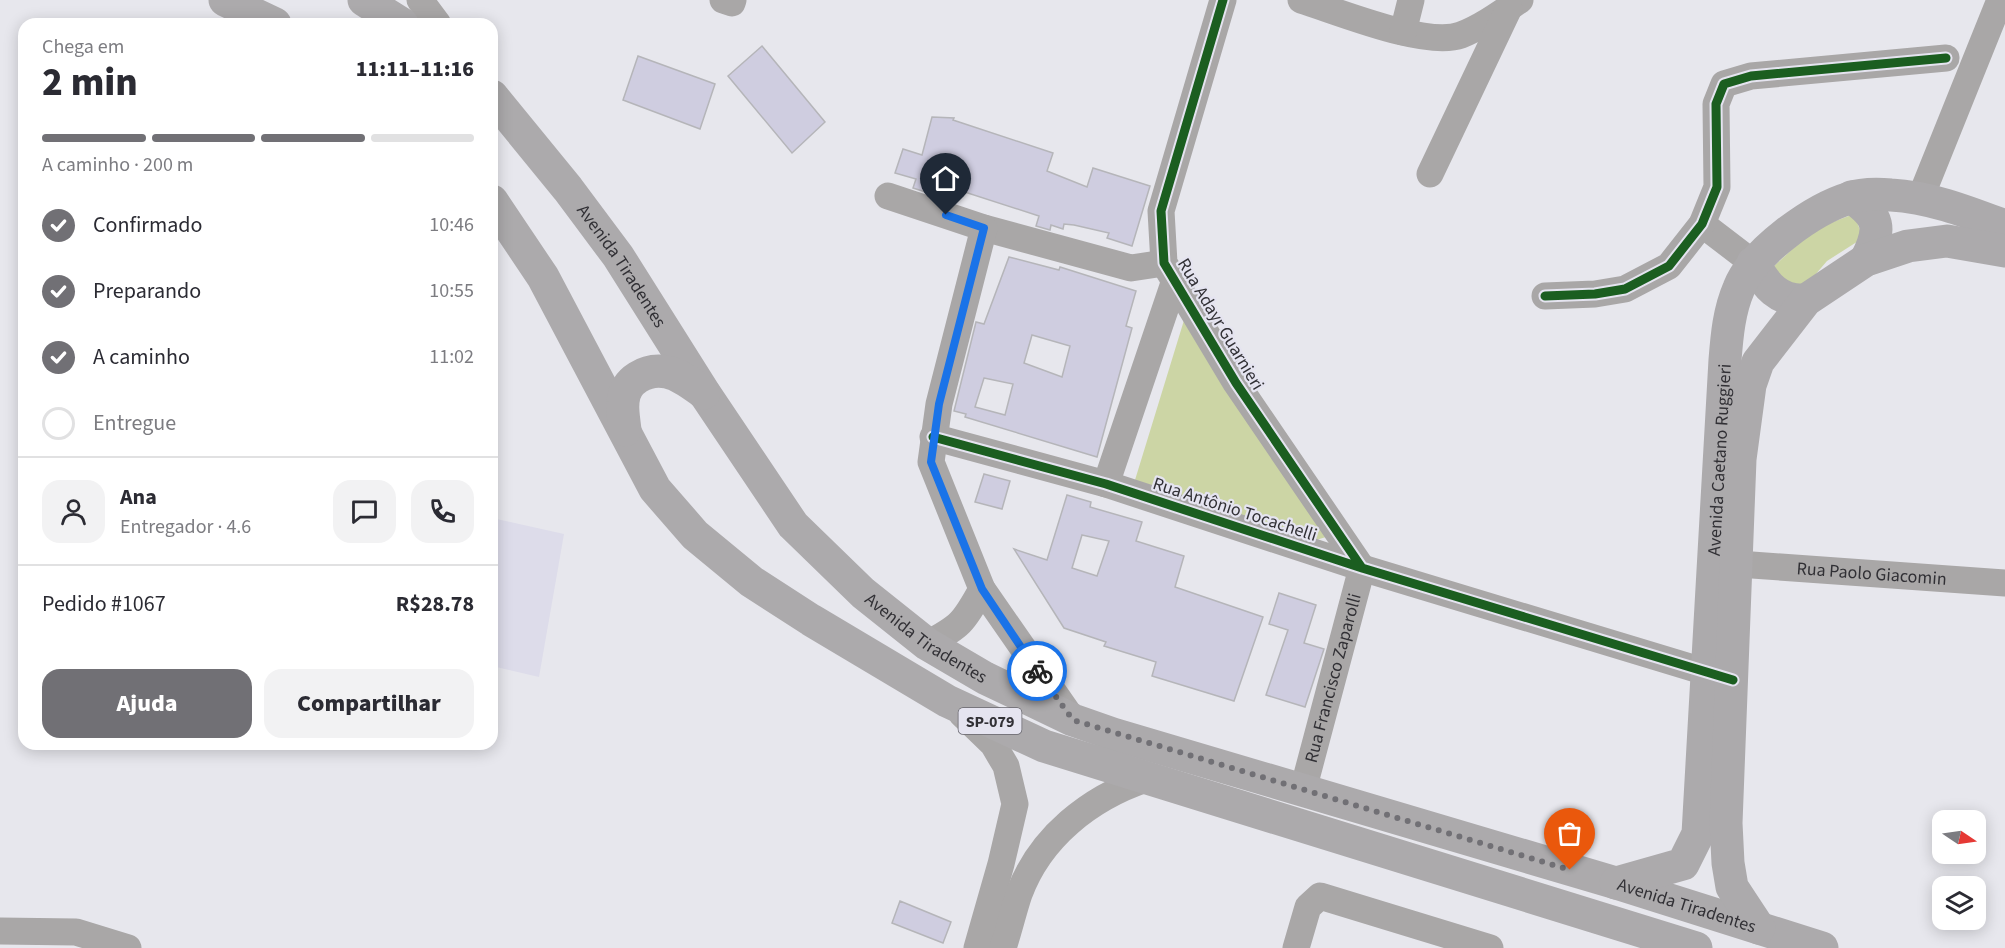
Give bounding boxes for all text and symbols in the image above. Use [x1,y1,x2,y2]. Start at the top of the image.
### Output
text: Chega em [42,33,124,61]
text: 11:11–11:16 [356,53,474,85]
text: 2 min [42,55,138,111]
text: A caminho · 200 m [42,151,193,179]
pin [920,153,971,215]
icon: home [929,162,962,195]
street label: Avenida Tiradentes [571,199,672,333]
icon: check [42,209,75,242]
text: Confirmado [93,209,202,241]
text: 10:46 [429,211,474,239]
street label: Rua Adayr Guarnieri [1171,254,1270,395]
icon: check [42,275,75,308]
text: Preparando [93,275,201,307]
text: 10:55 [429,277,474,305]
icon: check [42,341,75,374]
text: A caminho [93,341,190,373]
text: 11:02 [429,343,474,371]
street label: Avenida Caetano Ruggieri [1702,363,1738,557]
text: Entregue [93,407,176,439]
street label: Rua Antônio Tocachelli [1149,471,1320,548]
button: person [42,480,105,543]
button: chat [333,480,396,543]
button: phone [411,480,474,543]
text: Ana [120,481,157,513]
text: Entregador · 4.6 [120,513,251,541]
street label: Rua Paolo Giacomin [1796,556,1948,592]
street label: Avenida Tiradentes [859,587,992,690]
text: Pedido #1067 [42,588,166,620]
text: R$28.78 [396,588,474,620]
street label: Rua Francisco Zaparolli [1299,591,1368,765]
courier [1007,641,1067,701]
icon: bike [1021,655,1054,688]
button: Ajuda [42,669,252,738]
button: Compartilhar [264,669,474,738]
road number: SP-079 [958,708,1022,734]
pin [1544,808,1595,870]
north arrow [1932,810,1986,864]
map controls [1932,810,1986,930]
icon: bag [1553,817,1586,850]
street label: Avenida Tiradentes [1614,872,1759,939]
button: layers [1932,876,1986,930]

